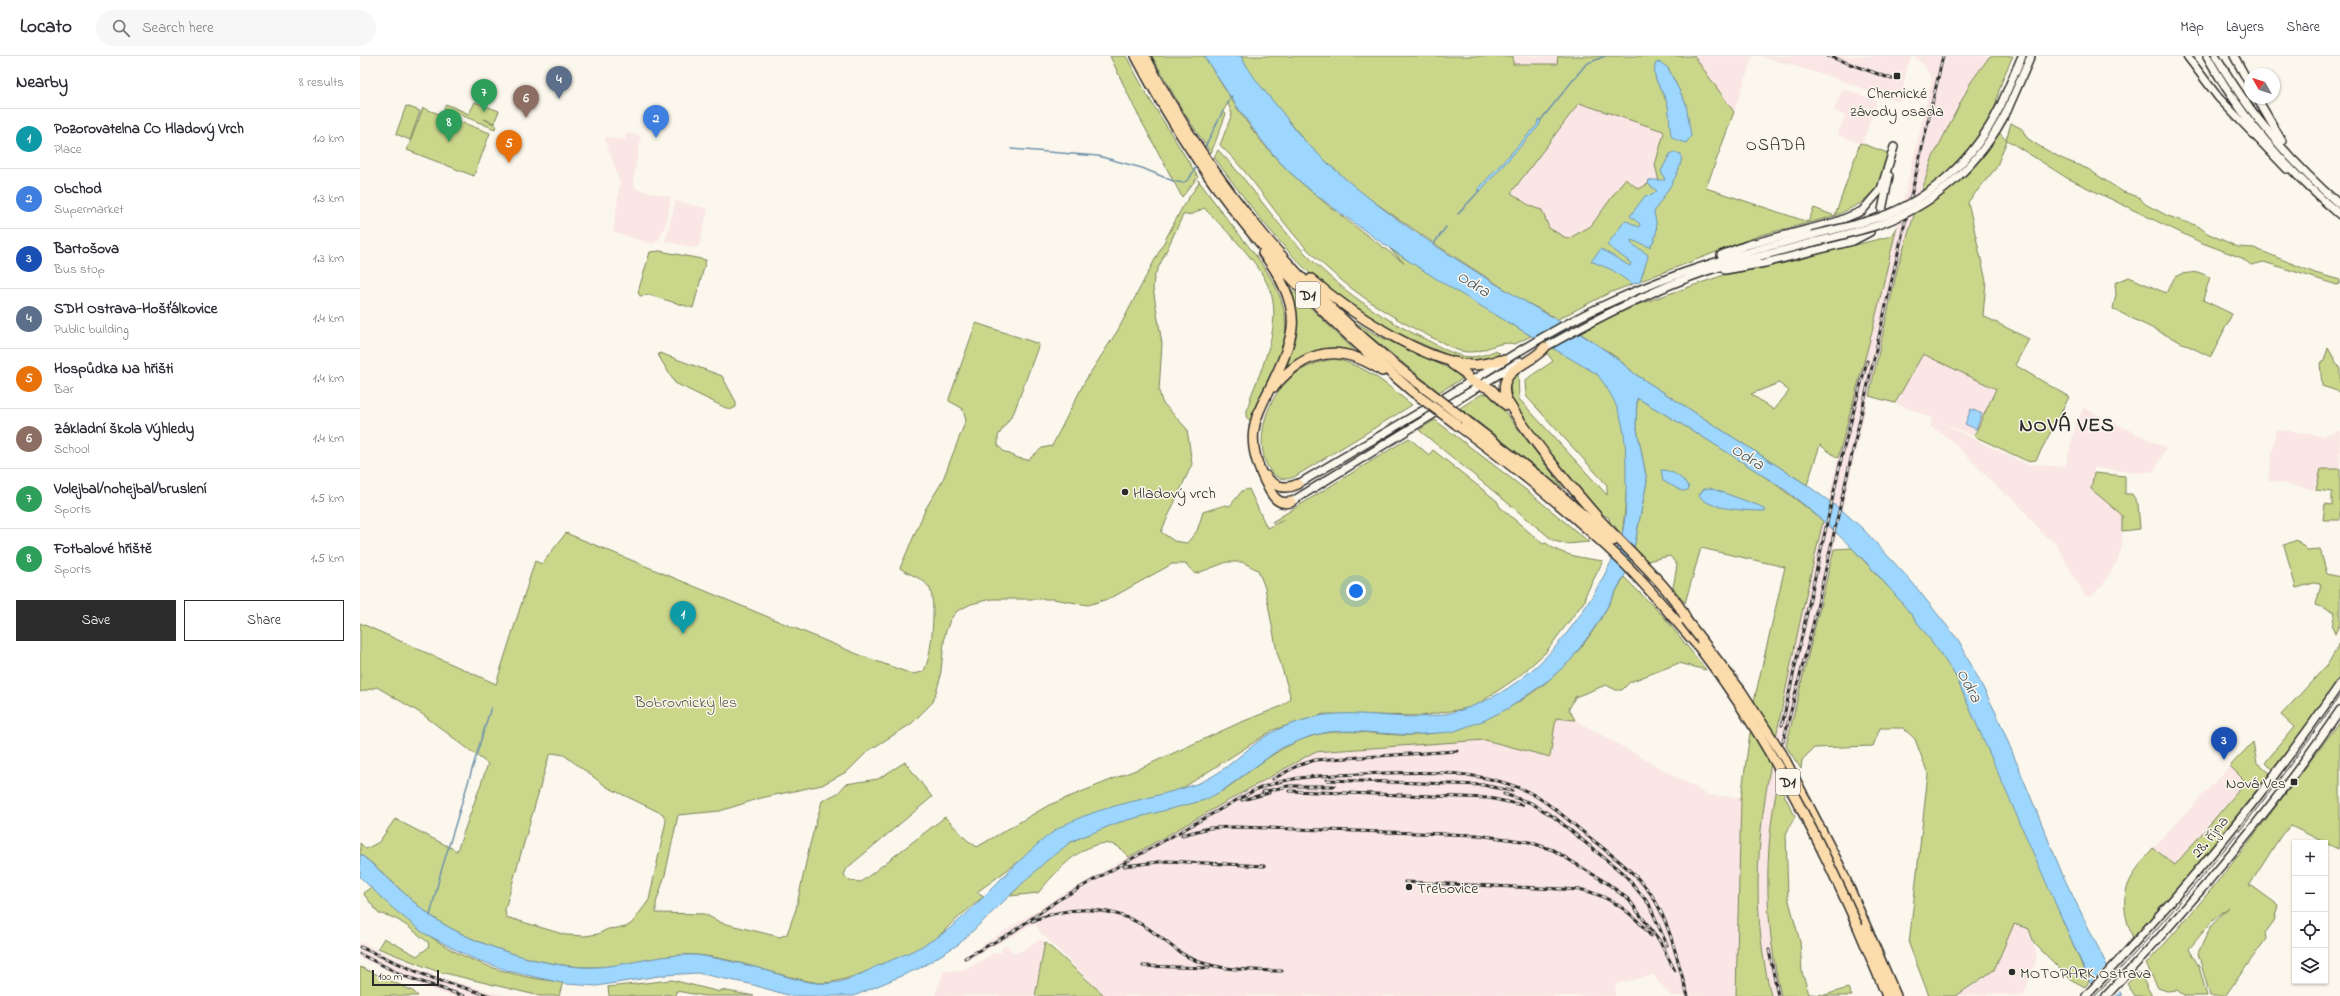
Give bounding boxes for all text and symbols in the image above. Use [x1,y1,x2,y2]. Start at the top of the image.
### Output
search box [96,10,376,46]
text: Locato [20,14,72,41]
icon: search [110,17,132,39]
text: Search here [142,17,214,39]
text: Map [2180,17,2204,38]
text: Layers [2226,17,2264,38]
text: Share [2286,17,2320,38]
pin: 4 [546,66,572,99]
north arrow [2244,68,2280,104]
text: Nearby [16,70,68,95]
marker: Chemické závody osada [1892,71,1902,81]
text: 8 results [299,73,344,92]
pin: 7 [471,79,497,112]
place label: Chemické závody osada [1850,82,1944,124]
pin: 6 [513,85,539,118]
pin: 2 [643,105,669,138]
pin: 8 [436,109,462,142]
text: Pozorovatelna CO Hladový Vrch [54,118,244,140]
text: 1 [27,129,31,148]
text: 1.0 km [313,129,344,148]
pin: 5 [496,130,522,163]
district label: OSADA [1746,133,1806,158]
text: Place [54,140,82,159]
text: Obchod [54,178,102,200]
text: 2 [26,189,32,208]
text: 1.3 km [313,189,344,208]
text: Supermarket [54,200,124,219]
text: Bartošova [54,238,119,260]
text: 3 [26,249,32,268]
text: 1.3 km [313,249,344,268]
text: Bus stop [54,260,105,279]
water label: Odra [1452,264,1495,305]
road number: D1 [1296,282,1320,308]
text: SDH Ostrava-Hošťálkovice [54,298,217,320]
text: 4 [26,309,32,328]
text: 1.4 km [313,309,344,328]
text: Public building [54,320,129,339]
text: Hospůdka Na hřišti [54,358,174,380]
text: 5 [25,369,33,388]
text: 1.4 km [313,369,344,388]
text: Bar [54,380,74,399]
district label: NOVÁ VES [2019,411,2115,441]
text: Základní škola Výhledy [54,418,194,440]
text: 6 [26,429,32,448]
text: 1.4 km [313,429,344,448]
water label: Odra [1726,437,1769,478]
text: School [54,440,90,459]
text: Volejbal/nohejbal/bruslení [54,478,207,500]
place label: Hladový vrch [1133,482,1216,506]
marker: Hladový vrch [1120,487,1130,497]
text: 7 [26,489,32,508]
text: 1.5 km [311,489,344,508]
text: Sports [54,500,91,519]
text: Fotbalové hřiště [54,538,152,560]
text: 8 [27,549,31,568]
text: 1.5 km [311,549,344,568]
text: Sports [54,560,91,579]
your location [1346,581,1366,601]
button: Save [16,600,176,641]
button: Share [184,600,344,641]
pin: 1 [670,601,696,634]
water label: Odra [1949,664,1988,708]
park label: Bobrovnický les [634,691,737,715]
pin: 3 [2211,727,2237,760]
road number: D1 [1776,769,1800,795]
place label: Nová Ves [2226,772,2286,796]
marker: Nová Ves [2289,777,2299,787]
street label: 28. října [2186,811,2235,864]
map controls [2292,840,2328,984]
button: + [2292,840,2328,876]
button: − [2292,876,2328,912]
place label: Třebovice [1417,877,1479,901]
marker: Třebovice [1404,882,1414,892]
button: locate [2292,912,2328,948]
button: layers [2292,948,2328,984]
place label: MOTOPARK Ostrava [2020,962,2151,986]
marker: MOTOPARK Ostrava [2007,967,2017,977]
scale bar [372,968,439,987]
text: 100 m [378,969,402,985]

